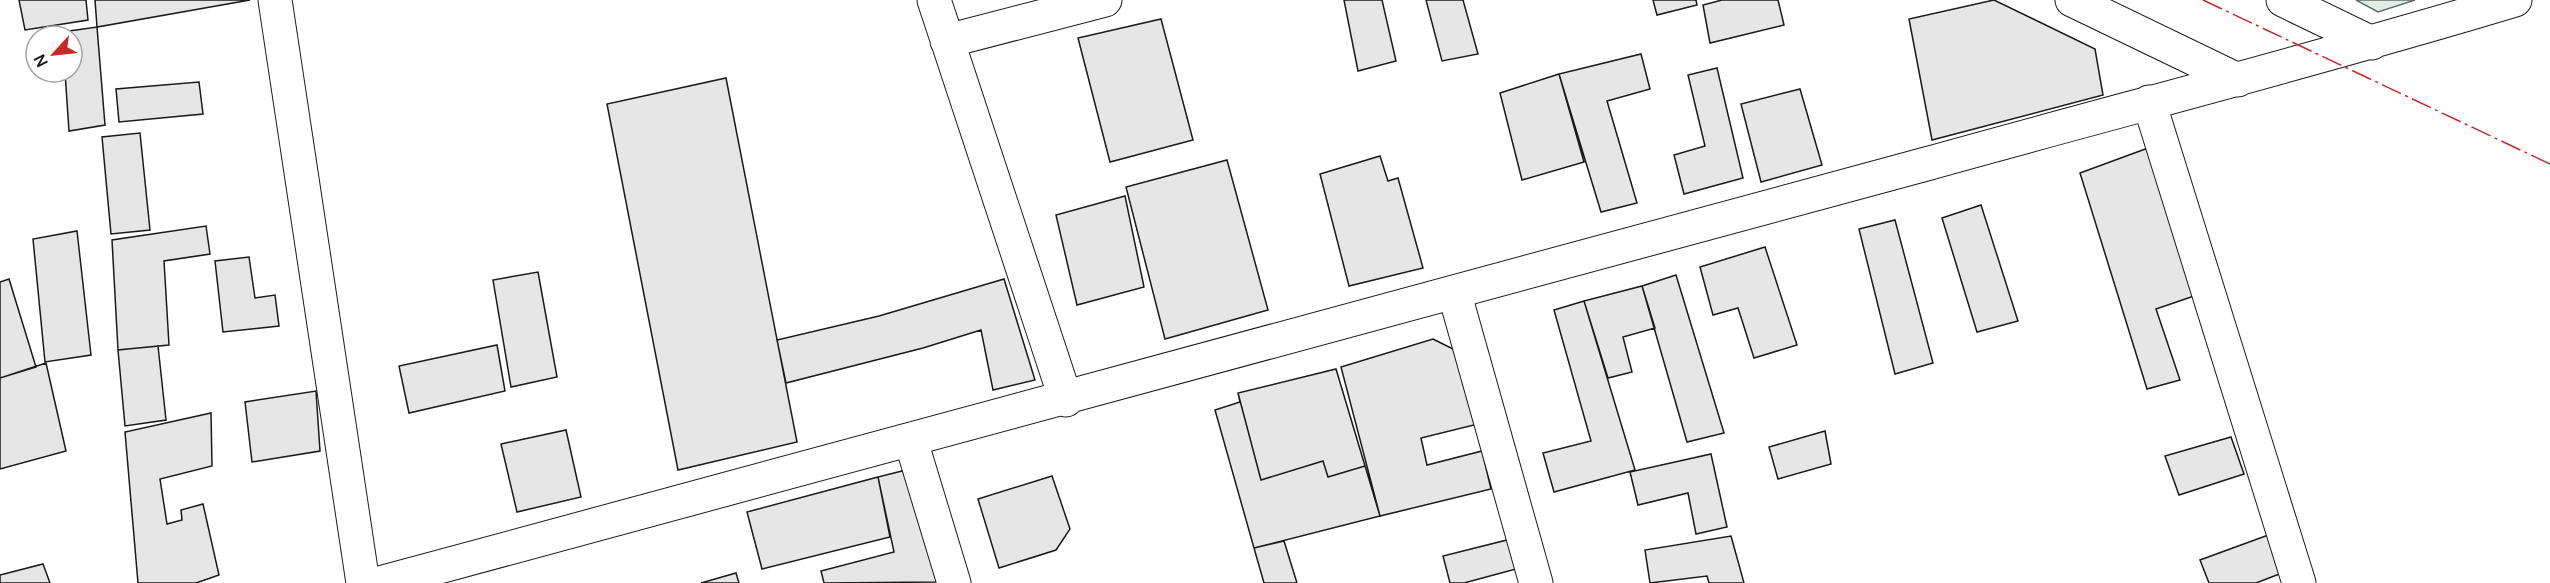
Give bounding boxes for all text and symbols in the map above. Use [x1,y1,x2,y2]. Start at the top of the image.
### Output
north arrow [24,24,84,84]
text: N [28,51,53,71]

